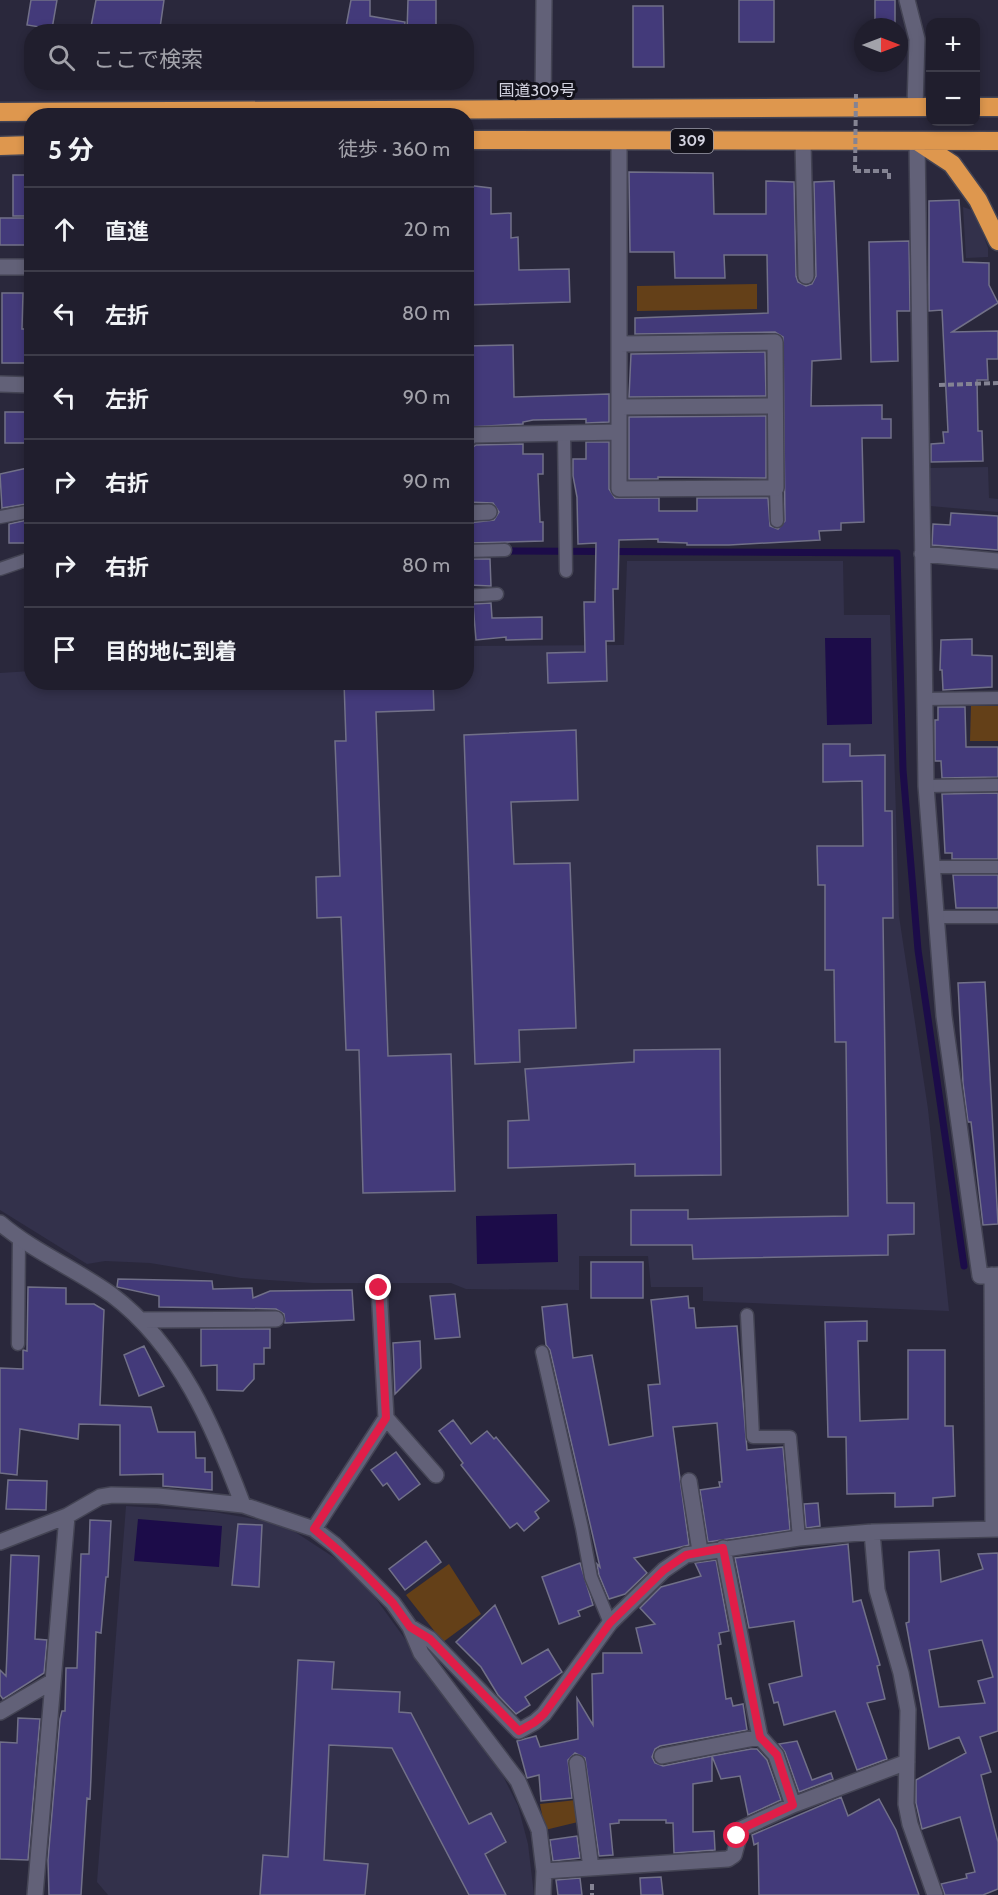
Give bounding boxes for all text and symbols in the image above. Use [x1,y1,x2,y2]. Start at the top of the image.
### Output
north arrow [854,18,908,72]
map controls [926,18,980,126]
button: + [926,18,980,72]
search box [24,24,474,90]
icon: search [45,41,78,74]
text: ここで検索 [93,46,203,73]
button: − [926,72,980,126]
street label: 国道309号 [499,81,575,100]
road number: 309 [671,129,713,153]
text: 5 分 [48,134,94,166]
text: 徒歩 · 360 m [338,137,450,161]
icon: ahead [48,213,81,246]
text: 20 m [404,217,450,241]
text: 直進 [105,218,149,245]
icon: left [48,297,81,330]
text: 80 m [402,301,450,325]
text: 左折 [105,302,149,329]
icon: left [48,381,81,414]
text: 90 m [403,385,450,409]
text: 左折 [105,386,149,413]
icon: right [48,465,81,498]
text: 90 m [403,469,450,493]
text: 右折 [105,470,149,497]
icon: right [48,549,81,582]
text: 80 m [402,553,450,577]
text: 右折 [105,554,149,581]
icon: arrive [48,633,81,666]
text: 目的地に到着 [105,638,237,665]
route end [365,1274,391,1300]
route start [723,1822,749,1848]

